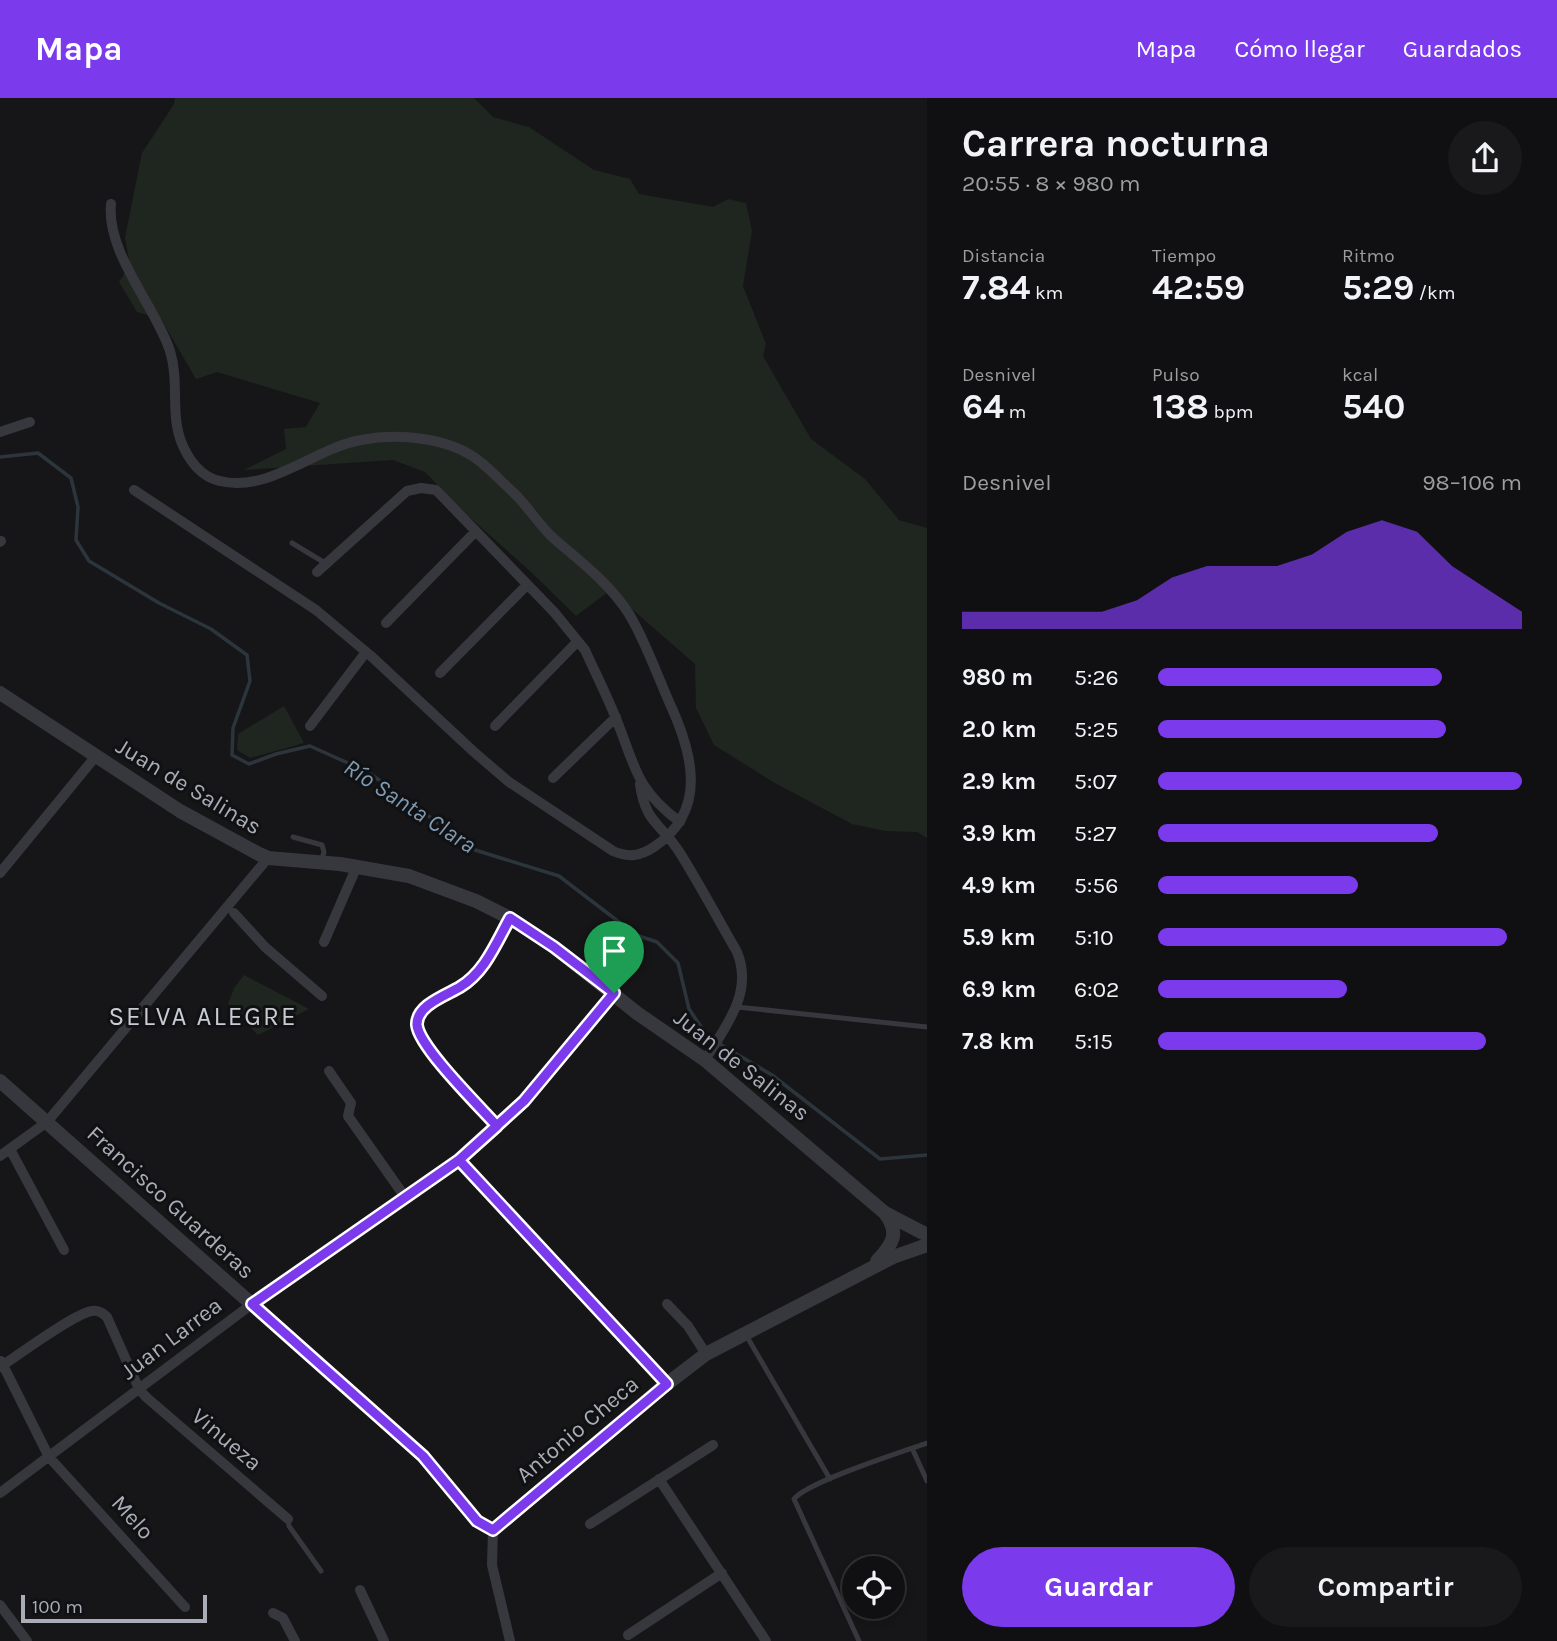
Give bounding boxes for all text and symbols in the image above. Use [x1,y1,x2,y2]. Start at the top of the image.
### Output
text: Mapa [35,30,123,68]
text: Mapa [1136,35,1196,63]
text: Cómo llegar [1234,35,1365,63]
text: Guardados [1403,35,1522,63]
text: Carrera nocturna [962,121,1270,166]
button: share [1448,121,1522,195]
text: 20:55 · 8 × 980 m [962,170,1141,197]
text: Distancia [962,245,1045,267]
text: Tiempo [1152,245,1216,267]
text: Ritmo [1342,245,1395,267]
text: 7.84 [962,267,1030,308]
text: 42:59 [1152,267,1245,308]
text: 5:29 [1342,267,1414,308]
text: km [1030,282,1063,304]
text: /km [1414,282,1456,304]
text: Desnivel [962,364,1036,386]
text: Pulso [1152,364,1200,386]
text: kcal [1342,364,1378,386]
text: 64 [962,386,1004,427]
text: 138 [1152,386,1209,427]
text: 540 [1342,386,1405,427]
text: m [1004,401,1026,423]
text: bpm [1209,401,1254,423]
text: Desnivel [962,469,1052,496]
text: 98–106 m [1422,469,1522,496]
text: 980 m [962,664,1033,691]
text: 5:26 [1074,664,1119,691]
text: 2.0 km [962,716,1037,743]
text: 5:25 [1074,716,1119,743]
street label: Juan de Salinas [111,732,266,840]
water label: Río Santa Clara [339,753,481,859]
text: 2.9 km [962,768,1036,795]
text: 5:07 [1074,768,1117,795]
text: 3.9 km [962,820,1037,847]
text: 5:27 [1074,820,1116,847]
text: 4.9 km [962,872,1036,899]
text: 5:56 [1074,872,1118,899]
pin [584,921,644,993]
text: 5.9 km [962,924,1036,951]
text: 5:10 [1074,924,1114,951]
icon: arrive [595,932,633,970]
text: 6.9 km [962,976,1036,1003]
text: 6:02 [1074,976,1119,1003]
district label: SELVA ALEGRE [108,1001,298,1032]
street label: Juan de Salinas [669,1004,815,1127]
text: 7.8 km [962,1028,1035,1055]
text: 5:15 [1074,1028,1113,1055]
street label: Francisco Guarderas [81,1120,260,1285]
street label: Juan Larrea [115,1292,227,1385]
street label: Antonio Checa [511,1370,644,1488]
street label: Vinueza [186,1402,267,1476]
street label: Melo [106,1490,159,1545]
button: Guardar [962,1547,1235,1627]
button: Compartir [1249,1547,1522,1627]
map controls [842,1556,905,1619]
button: locate [842,1556,905,1619]
scale bar [21,1592,206,1624]
text: 100 m [32,1596,83,1618]

